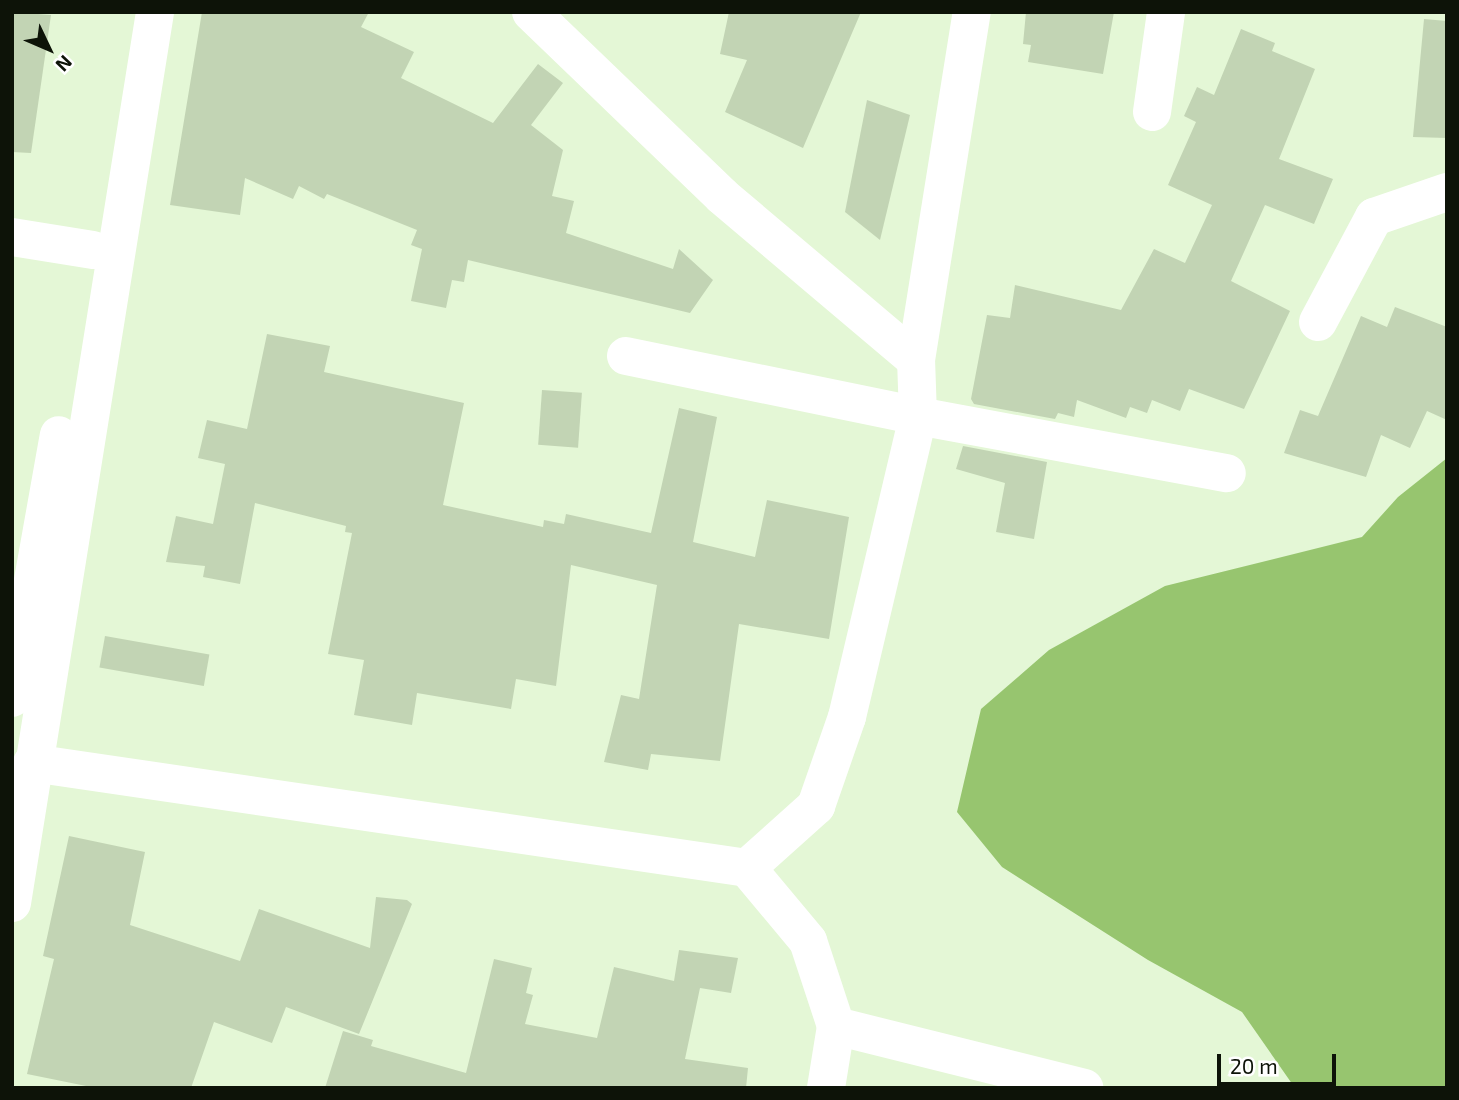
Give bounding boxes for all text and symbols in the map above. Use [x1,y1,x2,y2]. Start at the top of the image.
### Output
north arrow [14,14,84,84]
text: N [51,51,78,77]
scale bar [1221,1040,1340,1084]
text: 20 m [1230,1053,1278,1078]

